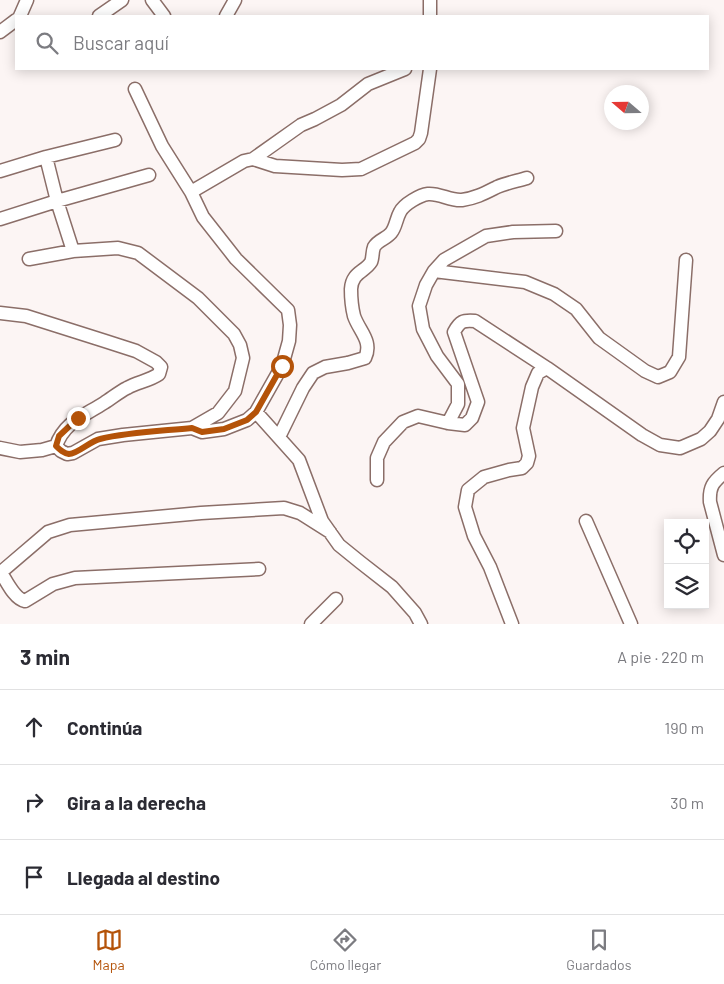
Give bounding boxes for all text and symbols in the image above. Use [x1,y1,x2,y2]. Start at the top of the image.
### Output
search box [15,15,709,70]
icon: search [33,29,61,57]
text: Buscar aquí [73,31,169,54]
north arrow [604,85,649,130]
route start [271,355,294,378]
route end [67,407,90,430]
map controls [664,519,709,609]
button: locate [664,519,709,564]
button: layers [664,564,709,609]
text: 3 min [20,644,70,669]
text: A pie · 220 m [617,647,704,666]
icon: ahead [20,713,48,741]
text: Continúa [67,716,142,739]
text: 190 m [665,718,704,737]
icon: right [20,788,48,816]
text: Gira a la derecha [67,791,206,814]
text: 30 m [670,793,704,812]
icon: arrive [20,863,48,891]
text: Llegada al destino [67,866,220,889]
tab: Mapa [93,926,125,973]
tab: Cómo llegar [310,926,381,973]
tab: Guardados [566,926,631,973]

